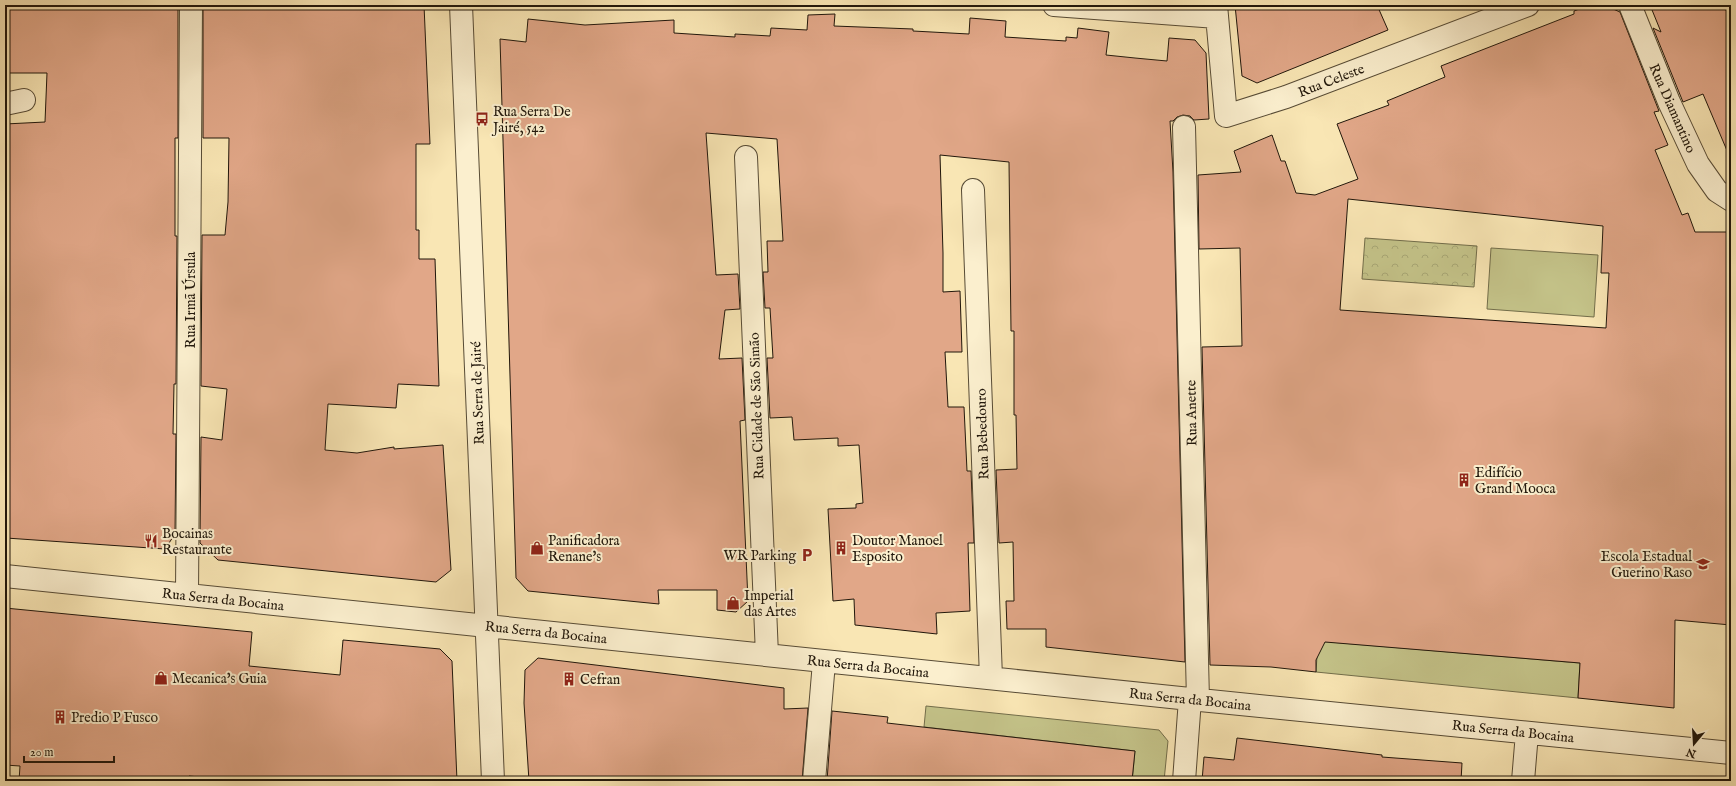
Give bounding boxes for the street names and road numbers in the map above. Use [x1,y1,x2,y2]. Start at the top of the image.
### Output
street label: Rua Celeste [1296,60,1368,102]
street label: Rua Diamantino [1644,61,1700,156]
street label: Rua Irmã Úrsula [181,251,200,348]
street label: Rua Cidade de São Simão [745,332,769,480]
street label: Rua Serra de Jairé [467,340,489,445]
street label: Rua Anette [1182,379,1202,446]
street label: Rua Bebedouro [972,388,994,480]
street label: Rua Serra da Bocaina [161,585,286,615]
street label: Rua Serra da Bocaina [484,618,609,648]
street label: Rua Serra da Bocaina [806,652,931,682]
street label: Rua Serra da Bocaina [1128,685,1253,715]
street label: Rua Serra da Bocaina [1451,717,1576,747]

